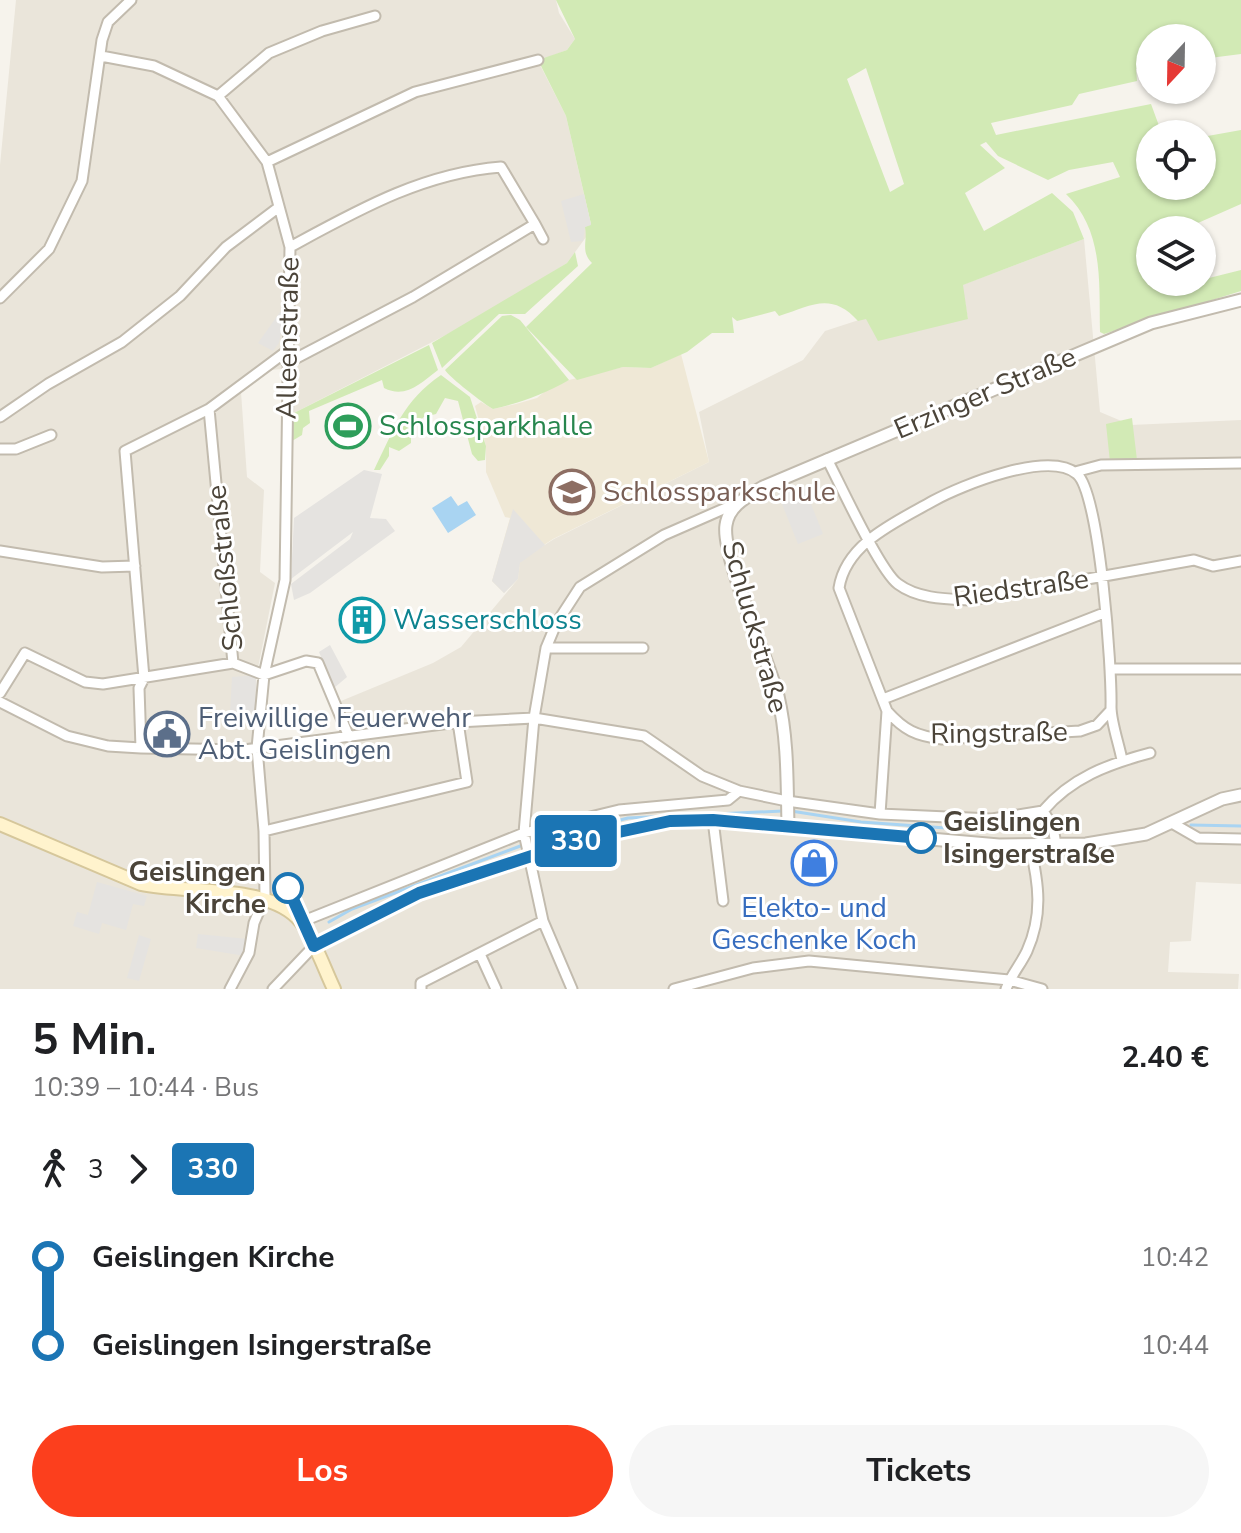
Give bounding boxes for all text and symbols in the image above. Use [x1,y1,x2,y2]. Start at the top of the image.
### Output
north arrow [1136,24,1216,104]
map controls [1136,24,1216,296]
button: locate [1136,120,1216,200]
button: layers [1136,216,1216,296]
street label: Alleenstraße [268,256,308,420]
street label: Erzinger Straße [888,338,1082,448]
sports icon: Schlossparkhalle [324,402,372,450]
place label: Schlossparkhalle [379,407,593,445]
school or university icon: Schlossparkschule [548,468,596,516]
place label: Schlossparkschule [603,473,836,511]
street label: Schloßstraße [197,483,253,653]
street label: Schluckstraße [712,537,798,717]
street label: Riedstraße [951,560,1091,616]
building icon: Wasserschloss [338,596,386,644]
place label: Wasserschloss [393,601,582,639]
place label: Freiwillige Feuerwehr Abt. Geislingen [198,699,471,769]
public building icon: Freiwillige Feuerwehr Abt. Geislingen [143,710,191,758]
street label: Ringstraße [930,713,1068,753]
place label: Geislingen Isingerstraße [943,803,1115,873]
line badge: 330 [530,815,622,867]
text: 330 [551,822,601,860]
marker: Geislingen Isingerstraße [906,823,936,853]
shop icon: Elekto- und Geschenke Koch [790,839,838,887]
place label: Geislingen Kirche [128,853,266,923]
marker: Geislingen Kirche [273,873,303,903]
place label: Elekto- und Geschenke Koch [711,889,917,959]
text: 5 Min. [32,1010,156,1070]
text: 2.40 € [1121,1037,1209,1078]
text: 10:39 – 10:44 · Bus [32,1070,259,1105]
icon: walk [32,1147,76,1191]
icon: forward [116,1147,160,1191]
text: 330 [188,1150,238,1188]
text: 3 [88,1152,104,1187]
text: Geislingen Kirche [92,1237,335,1278]
text: 10:42 [1141,1240,1209,1275]
text: Geislingen Isingerstraße [92,1325,432,1366]
text: 10:44 [1141,1328,1209,1363]
button: Los [32,1425,613,1517]
button: Tickets [629,1425,1209,1517]

